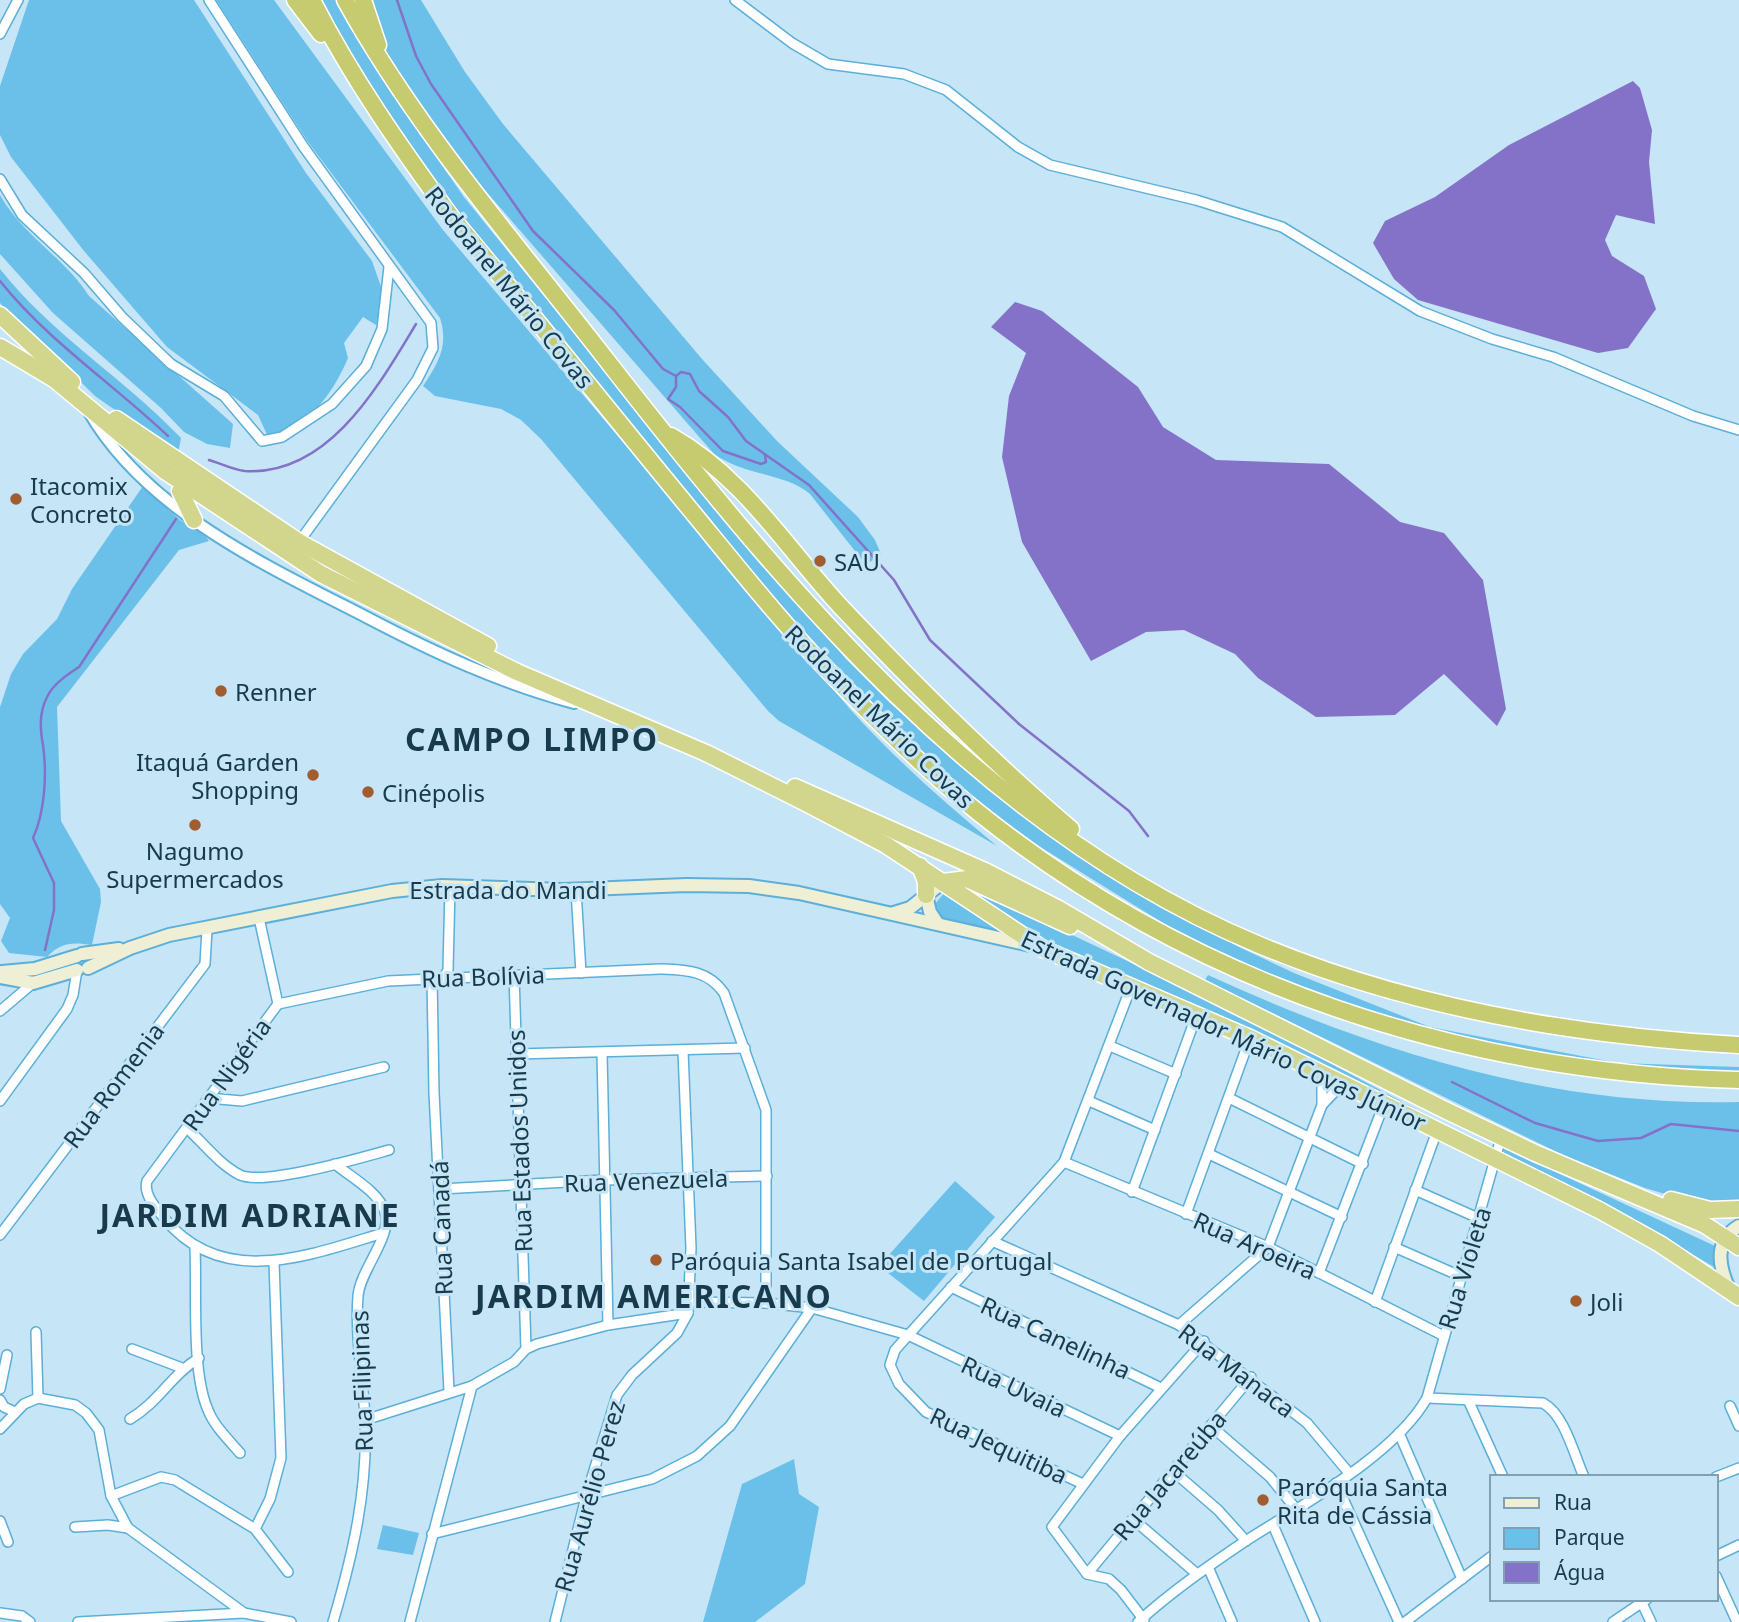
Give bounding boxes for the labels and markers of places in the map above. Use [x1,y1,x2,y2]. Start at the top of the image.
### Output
place label: Itacomix Concreto [30,469,132,530]
marker: Itacomix Concreto [8,491,24,507]
place label: SAU [834,545,880,578]
marker: SAU [812,553,828,569]
place label: Renner [235,675,317,708]
marker: Renner [213,683,229,699]
place label: Itaquá Garden Shopping [136,745,299,806]
marker: Itaquá Garden Shopping [305,767,321,783]
place label: Cinépolis [382,776,485,809]
marker: Cinépolis [360,784,376,800]
marker: Nagumo Supermercados [187,817,203,833]
place label: Nagumo Supermercados [106,834,284,895]
place label: Paróquia Santa Isabel de Portugal [670,1244,1053,1277]
marker: Paróquia Santa Isabel de Portugal [648,1252,664,1268]
place label: Joli [1588,1285,1623,1318]
marker: Joli [1568,1293,1584,1309]
place label: Paróquia Santa Rita de Cássia [1277,1470,1448,1531]
marker: Paróquia Santa Rita de Cássia [1255,1492,1271,1508]

